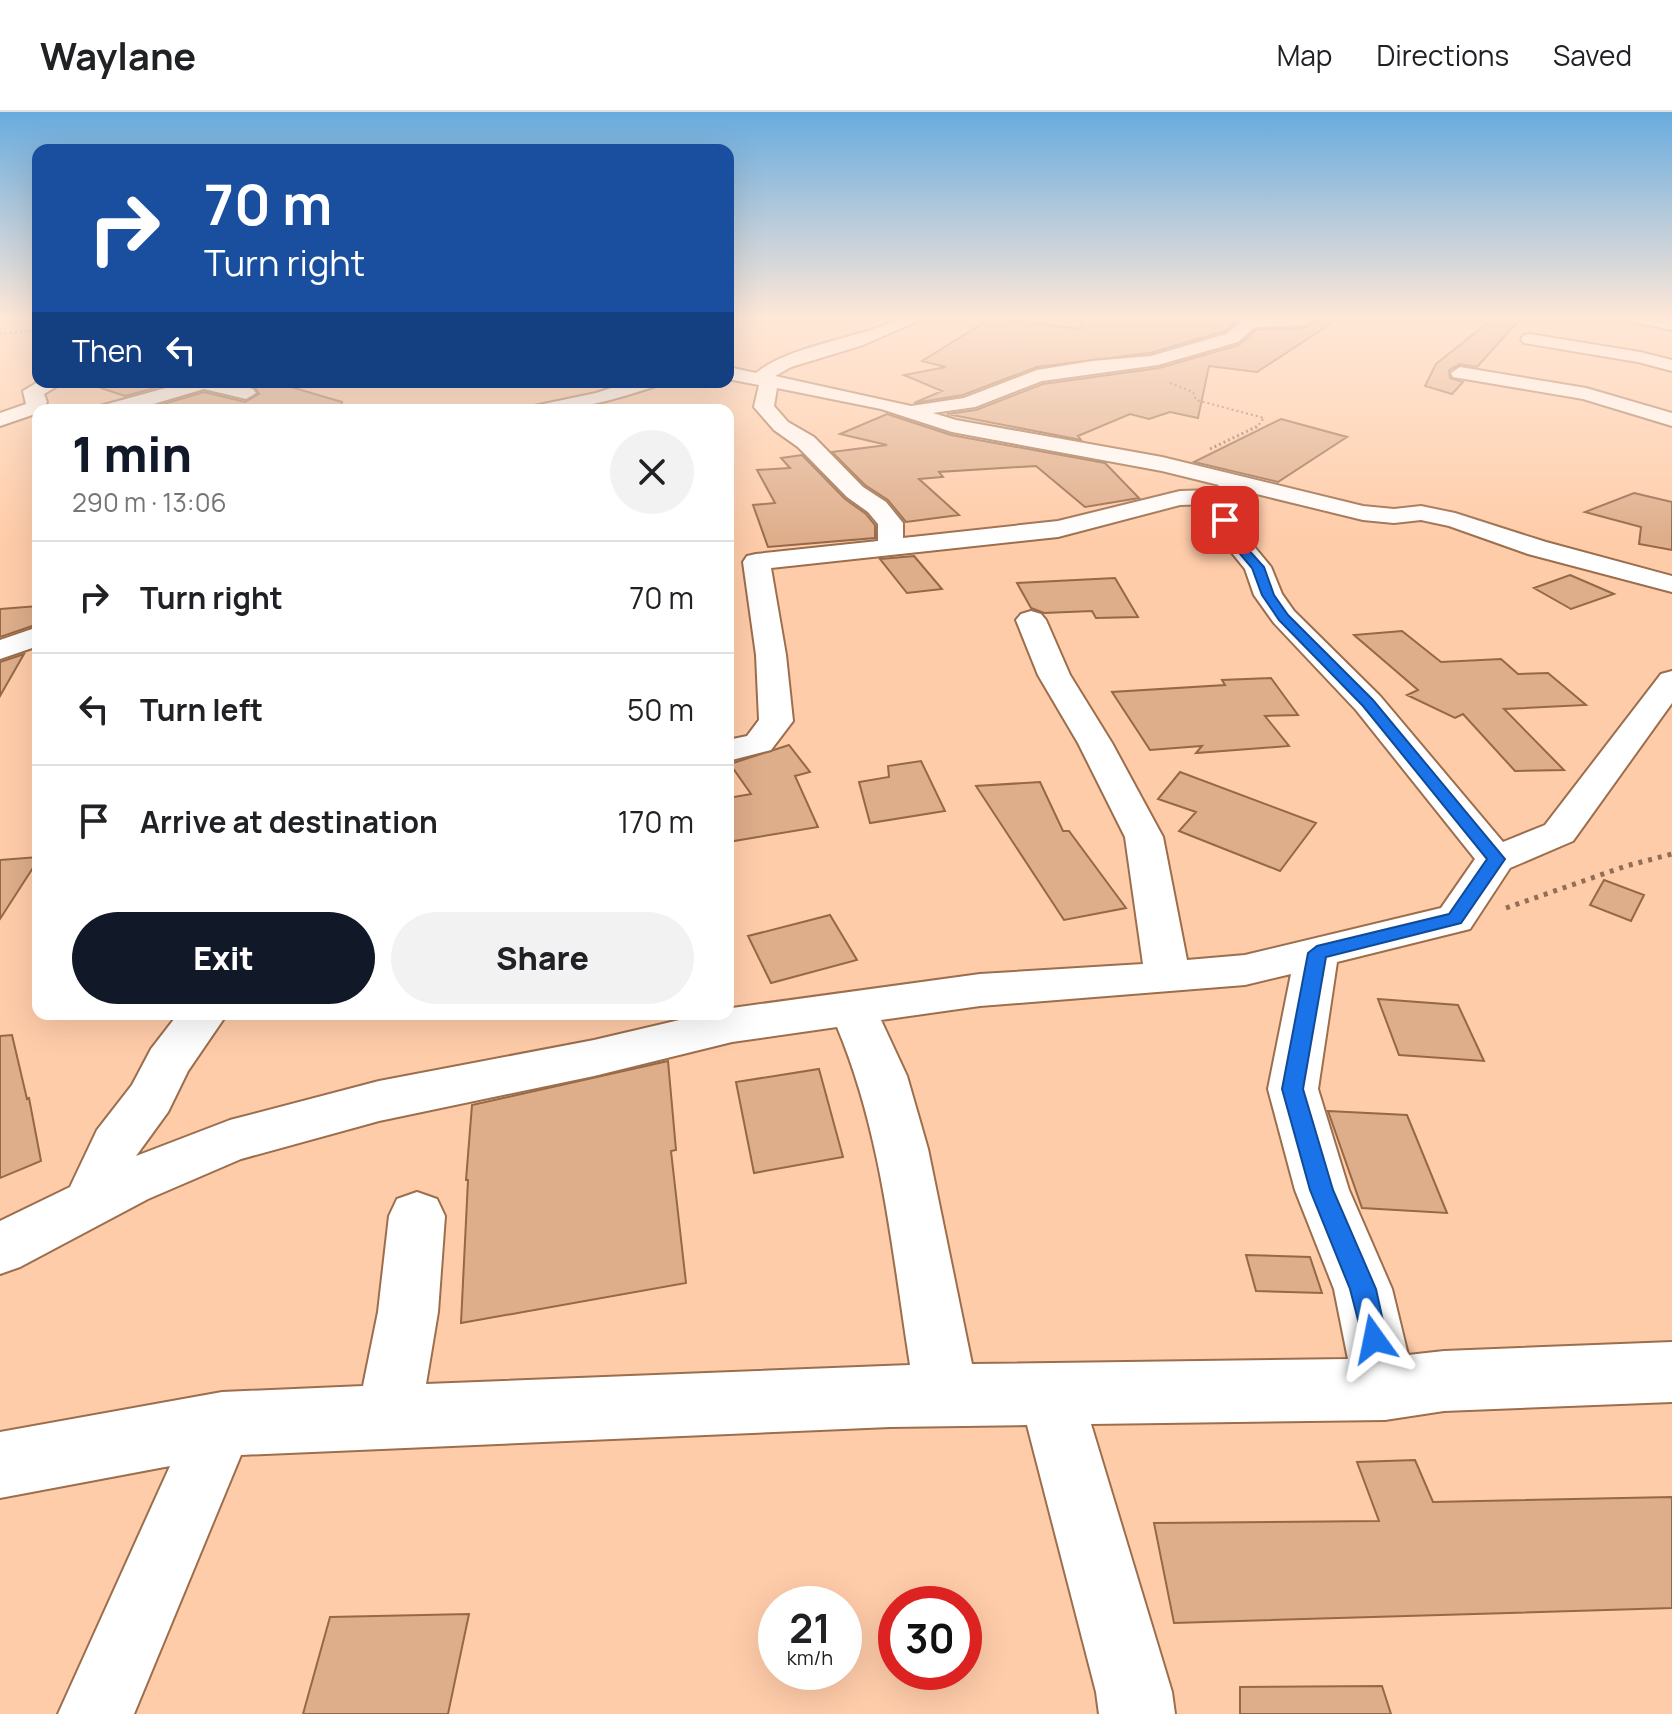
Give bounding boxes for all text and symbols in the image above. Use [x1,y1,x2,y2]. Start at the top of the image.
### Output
text: Waylane [40,29,196,81]
text: Map [1277,36,1332,74]
text: Directions [1376,36,1509,74]
text: Saved [1553,36,1632,74]
text: 70 m [204,165,332,242]
icon: right [72,176,176,280]
text: Turn right [204,238,365,287]
icon: left [159,328,203,372]
text: Then [72,330,143,371]
text: 1 min [72,421,192,486]
button: close [610,430,694,514]
text: 290 m · 13:06 [72,484,227,520]
pin [1191,486,1259,554]
icon: arrive [1203,498,1247,542]
icon: right [72,575,116,619]
text: Turn right [140,577,283,618]
text: 70 m [629,577,694,618]
icon: left [72,687,116,731]
text: Turn left [140,689,263,730]
text: 50 m [627,689,694,730]
icon: arrive [72,799,116,843]
text: Arrive at destination [140,801,438,842]
text: 170 m [617,801,694,842]
button: Exit [72,912,375,1004]
button: Share [391,912,694,1004]
position arrow [1332,1297,1416,1381]
speed limit sign: 30 [878,1586,982,1690]
text: 21 [789,1600,831,1655]
text: km/h [787,1644,833,1671]

